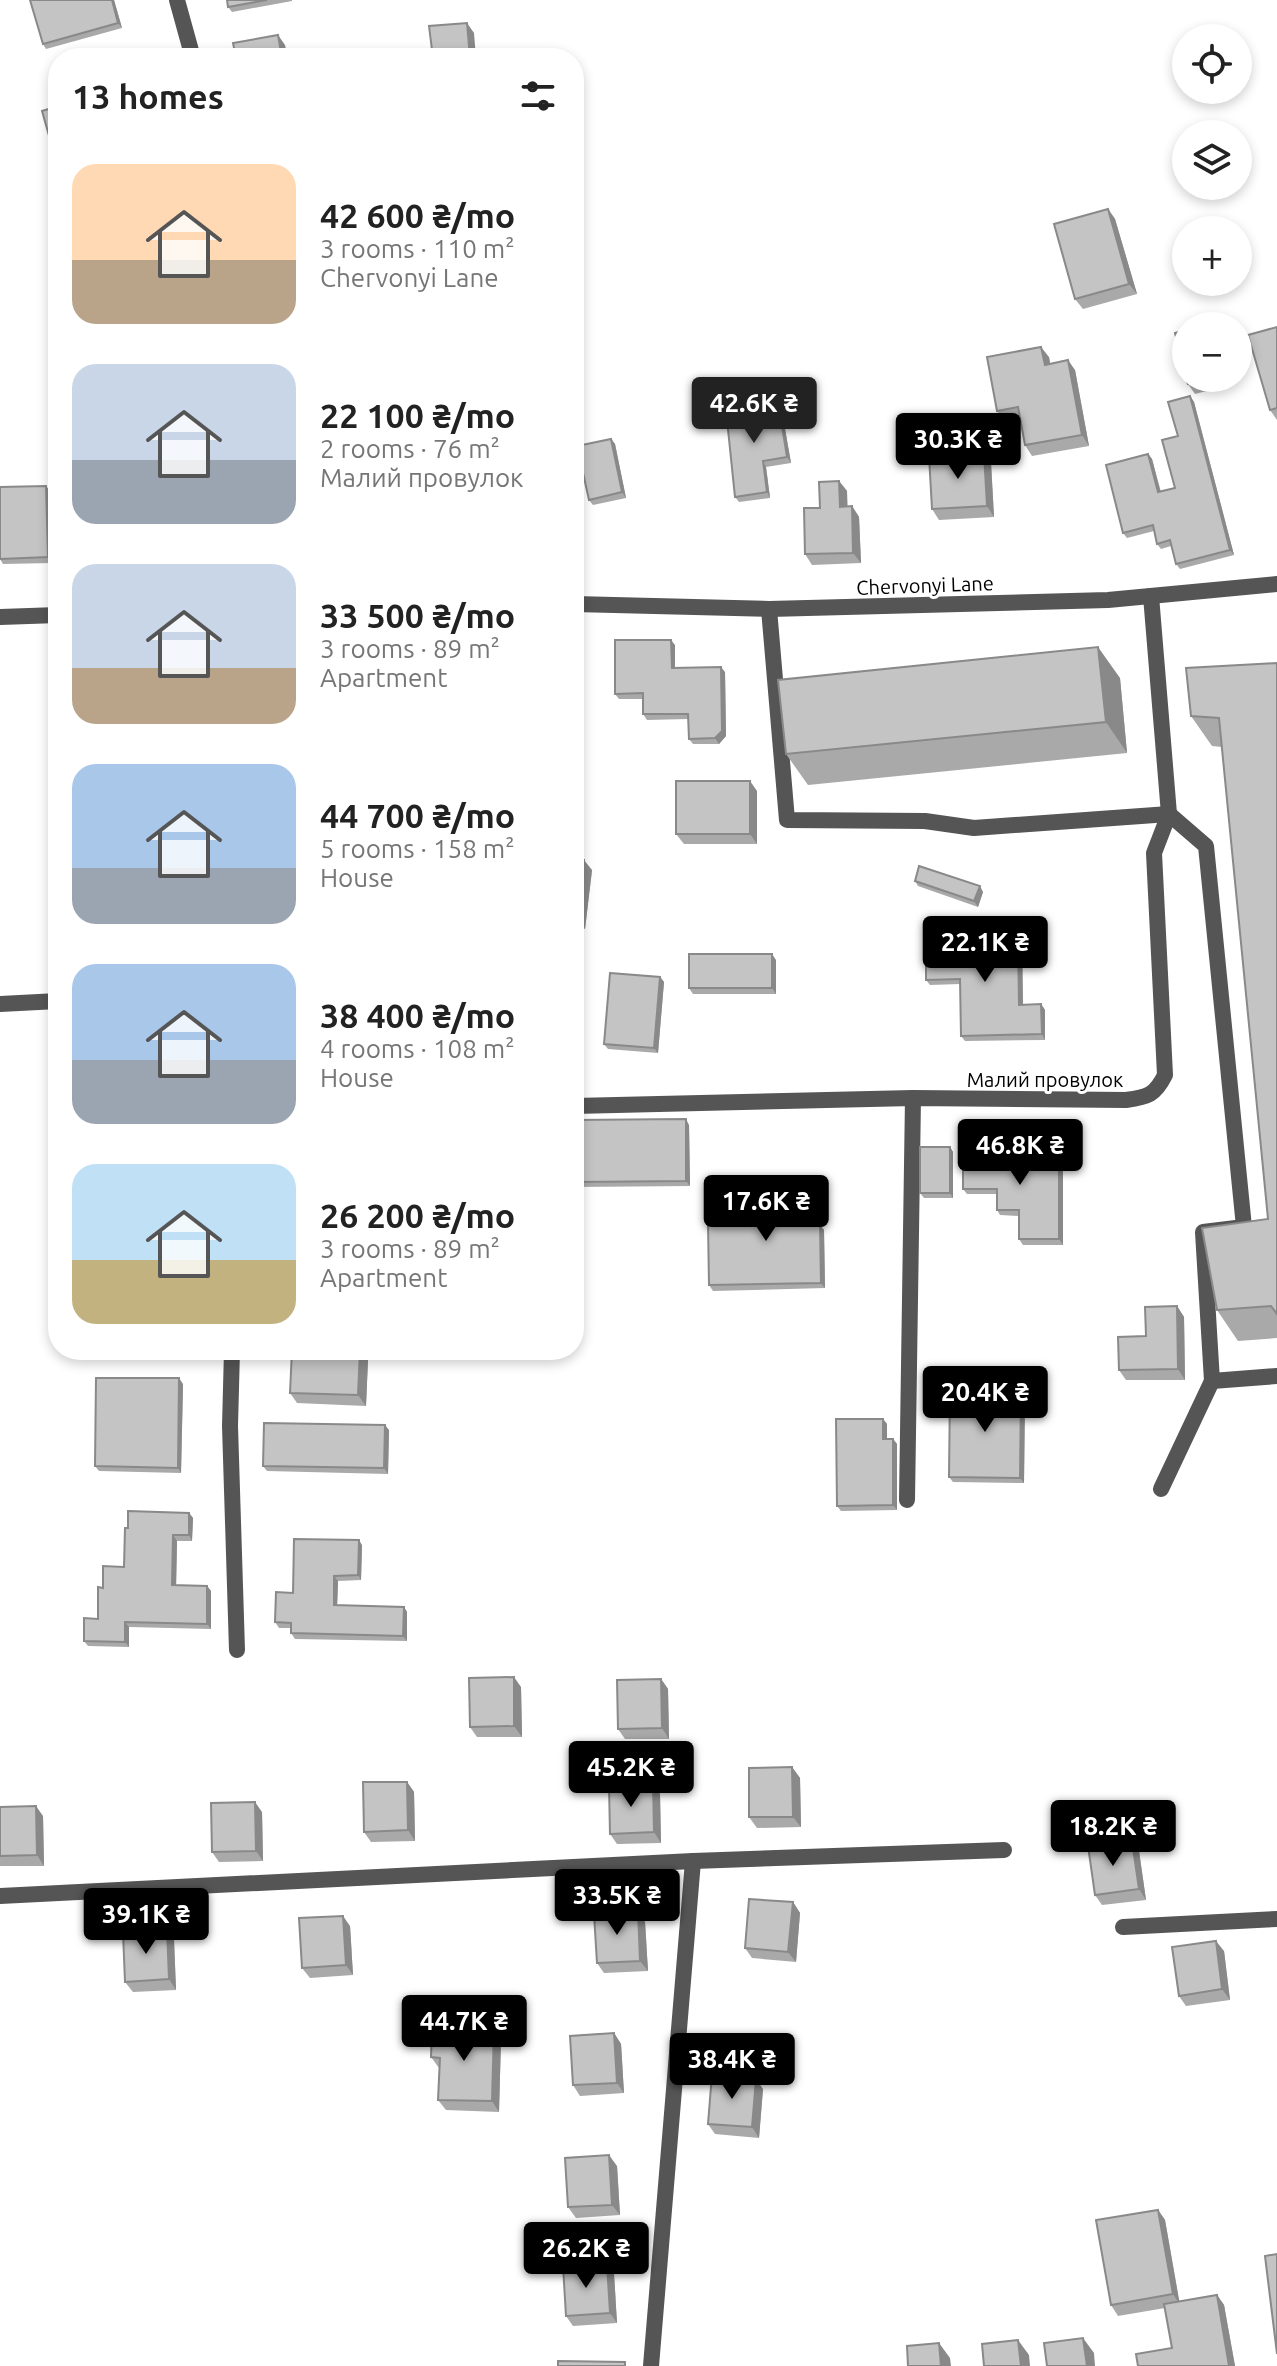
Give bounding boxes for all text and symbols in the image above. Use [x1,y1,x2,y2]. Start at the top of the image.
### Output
map controls [1172,24,1252,392]
button: locate [1172,24,1252,104]
icon: filters [516,74,560,118]
text: 13 homes [72,77,224,115]
button: layers [1172,120,1252,200]
icon: home [136,196,232,292]
text: 42 600 ₴/mo [320,196,515,234]
button: + [1172,216,1252,296]
text: 3 rooms · 110 m² [320,234,515,263]
text: Chervonyi Lane [320,263,499,292]
button: − [1172,312,1252,392]
pin: 42.6K ₴ [680,377,828,445]
text: 42.6K ₴ [710,388,798,417]
icon: home [136,396,232,492]
text: 22 100 ₴/mo [320,396,515,434]
pin: 30.3K ₴ [884,413,1032,481]
text: 30.3K ₴ [914,424,1002,453]
text: 2 rooms · 76 m² [320,434,500,463]
text: Малий провулок [320,463,524,492]
street label: Chervonyi Lane [856,571,994,599]
icon: home [136,596,232,692]
text: 33 500 ₴/mo [320,596,515,634]
text: 3 rooms · 89 m² [320,634,500,663]
text: Apartment [320,663,447,692]
icon: home [136,796,232,892]
text: 44 700 ₴/mo [320,796,515,834]
text: 5 rooms · 158 m² [320,834,515,863]
text: House [320,863,394,892]
pin: 22.1K ₴ [911,916,1059,984]
text: 22.1K ₴ [941,927,1029,956]
icon: home [136,996,232,1092]
text: 38 400 ₴/mo [320,996,515,1034]
text: 4 rooms · 108 m² [320,1034,515,1063]
text: House [320,1063,394,1092]
street label: Малий провулок [967,1068,1123,1091]
pin: 46.8K ₴ [946,1119,1094,1187]
text: 46.8K ₴ [976,1130,1064,1159]
pin: 17.6K ₴ [692,1175,840,1243]
text: 17.6K ₴ [722,1186,810,1215]
icon: home [136,1196,232,1292]
text: 26 200 ₴/mo [320,1196,515,1234]
text: 3 rooms · 89 m² [320,1234,500,1263]
text: Apartment [320,1263,447,1292]
pin: 20.4K ₴ [911,1366,1059,1434]
text: 20.4K ₴ [941,1377,1029,1406]
pin: 45.2K ₴ [557,1741,705,1809]
text: 45.2K ₴ [587,1752,675,1781]
pin: 18.2K ₴ [1039,1800,1187,1868]
text: 18.2K ₴ [1069,1811,1157,1840]
pin: 33.5K ₴ [543,1869,691,1937]
text: 33.5K ₴ [573,1880,661,1909]
pin: 39.1K ₴ [72,1888,220,1956]
text: 39.1K ₴ [102,1899,190,1928]
pin: 44.7K ₴ [390,1995,538,2063]
text: 44.7K ₴ [420,2006,508,2035]
pin: 38.4K ₴ [658,2033,806,2101]
text: 38.4K ₴ [688,2044,776,2073]
pin: 26.2K ₴ [512,2222,660,2290]
text: 26.2K ₴ [542,2233,630,2262]

